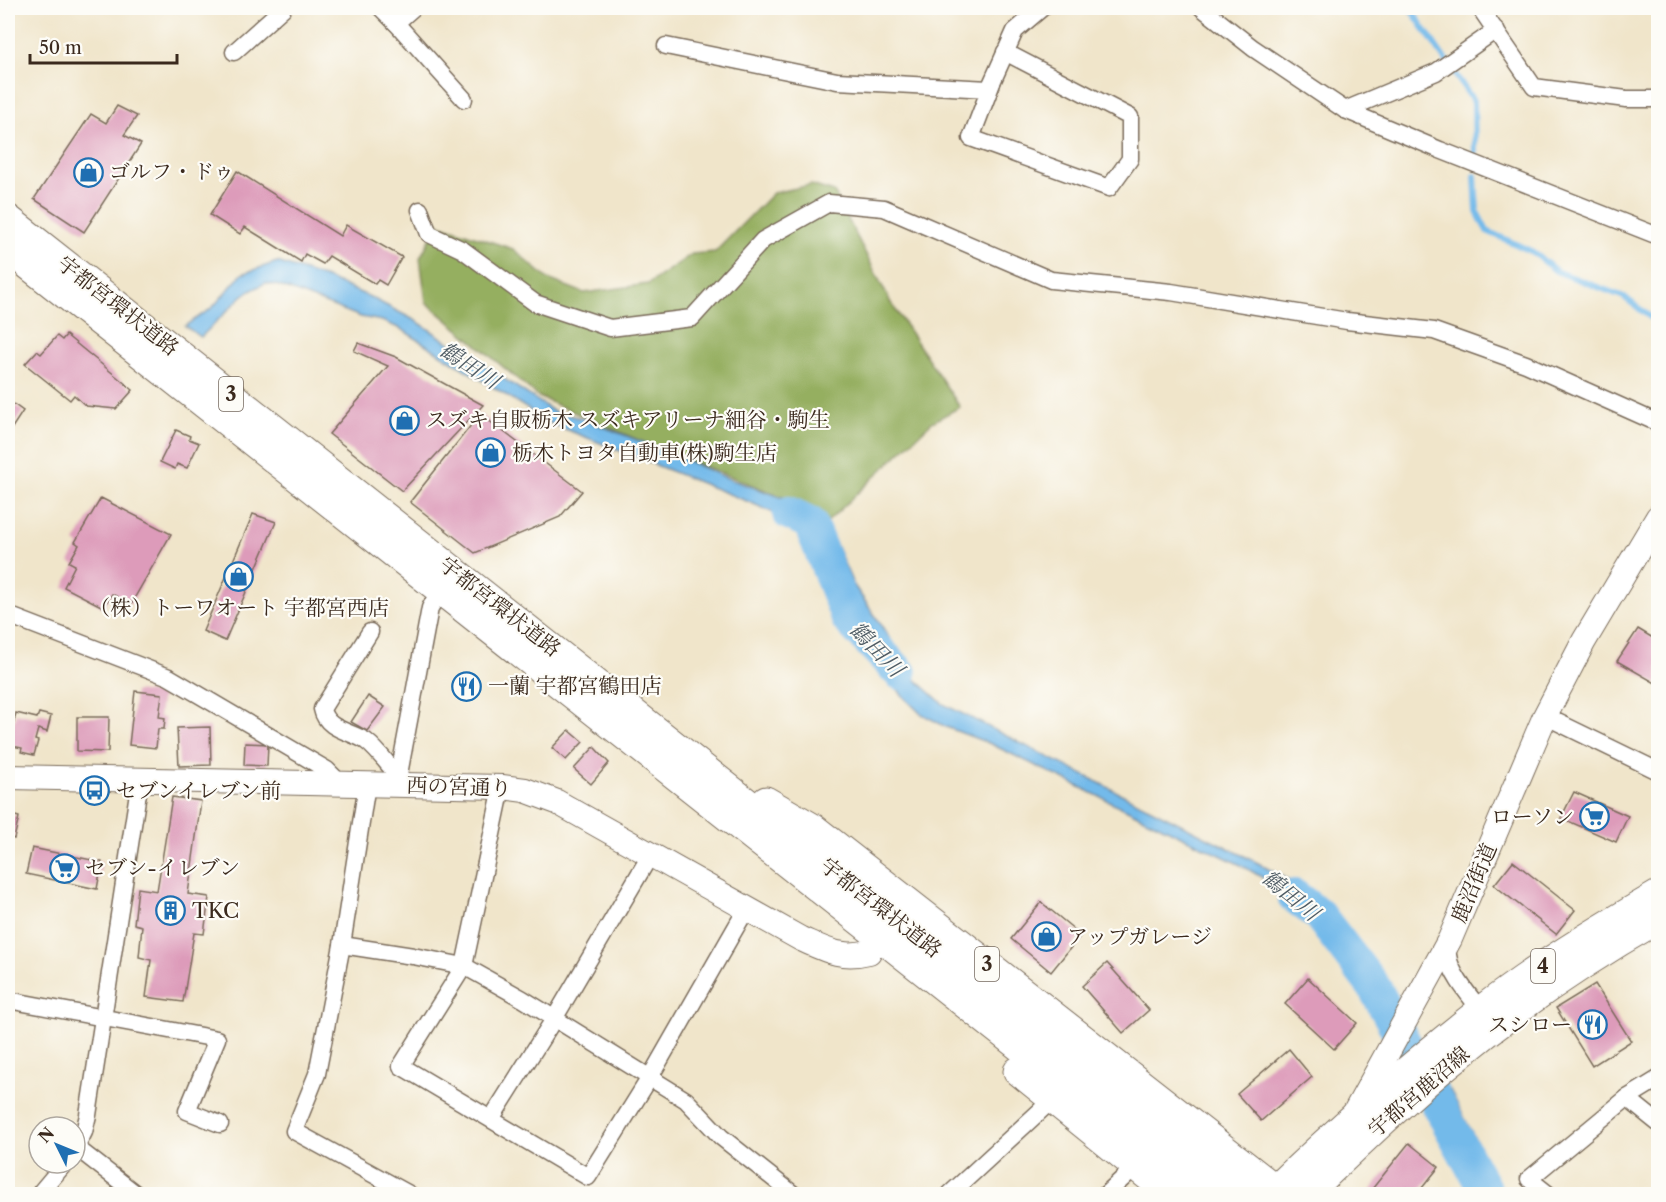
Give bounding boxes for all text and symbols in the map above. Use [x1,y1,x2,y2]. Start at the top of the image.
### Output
scale bar [30,27,177,65]
text: 50 m [39,37,82,59]
shop icon: ゴルフ・ドゥ [72,156,104,188]
place label: ゴルフ・ドゥ [109,159,234,184]
street label: 宇都宮環状道路 [53,251,184,361]
water label: 鶴田川 [435,336,506,396]
road number: 3 [219,377,243,411]
shop icon: スズキ自販栃木 スズキアリーナ細谷・駒生 [389,404,421,436]
place label: スズキ自販栃木 スズキアリーナ細谷・駒生 [426,407,830,432]
shop icon: 栃木トヨタ自動車(株)駒生店 [475,437,507,469]
place label: 栃木トヨタ自動車(株)駒生店 [512,440,777,465]
street label: 宇都宮環状道路 [435,552,566,662]
shop icon: （株）トーワオート 宇都宮西店 [223,561,255,593]
place label: （株）トーワオート 宇都宮西店 [89,595,389,620]
water label: 鶴田川 [844,616,911,684]
restaurant icon: 一蘭 宇都宮鶴田店 [451,670,483,702]
place label: 一蘭 宇都宮鶴田店 [488,673,662,698]
street label: 西の宮通り [406,772,512,801]
bus stop icon: セブンイレブン前 [79,775,111,807]
place label: セブンイレブン前 [116,778,281,803]
supermarket icon: ローソン [1579,801,1611,833]
place label: ローソン [1491,804,1574,829]
street label: 鹿沼街道 [1446,839,1501,926]
supermarket icon: セブン-イレブン [48,852,80,884]
street label: 宇都宮環状道路 [816,853,947,963]
place label: セブン-イレブン [85,855,240,880]
water label: 鶴田川 [1257,864,1326,928]
building icon: TKC [155,895,187,927]
place label: TKC [192,898,239,923]
shop icon: アップガレージ [1030,921,1062,953]
place label: アップガレージ [1067,924,1212,949]
road number: 3 [975,947,999,981]
road number: 4 [1531,949,1555,983]
restaurant icon: スシロー [1577,1009,1609,1041]
place label: スシロー [1488,1012,1572,1037]
street label: 宇都宮鹿沼線 [1363,1041,1474,1142]
north arrow [27,1115,87,1175]
text: N [34,1123,58,1147]

